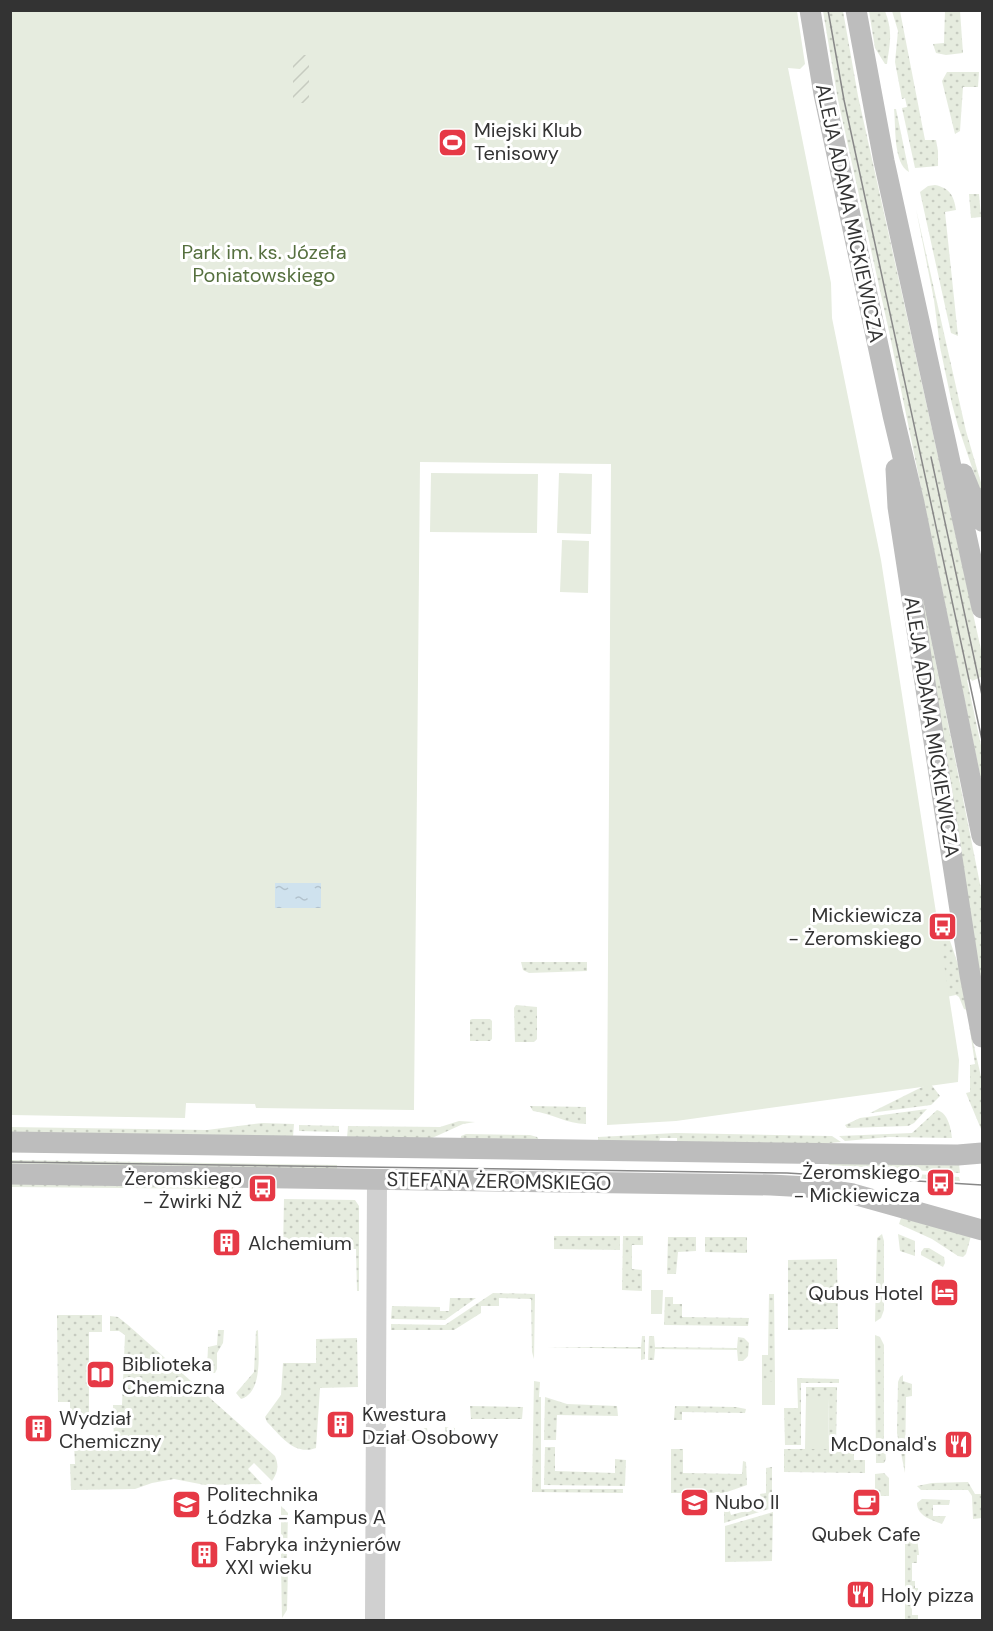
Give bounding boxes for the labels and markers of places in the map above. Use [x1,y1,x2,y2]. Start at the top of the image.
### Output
place label: Miejski Klub Tenisowy [474,117,582,166]
sports icon: Miejski Klub Tenisowy [437,126,469,158]
place label: Mickiewicza - Żeromskiego [788,902,922,951]
bus stop icon: Mickiewicza - Żeromskiego [927,910,959,942]
place label: Żeromskiego - Mickiewicza [793,1159,920,1208]
place label: Żeromskiego - Żwirki NŻ [124,1165,242,1214]
bus stop icon: Żeromskiego - Mickiewicza [925,1167,957,1199]
bus stop icon: Żeromskiego - Żwirki NŻ [247,1173,279,1205]
building icon: Alchemium [211,1227,243,1259]
place label: Alchemium [248,1230,352,1256]
hotel icon: Qubus Hotel [928,1277,960,1309]
place label: Qubus Hotel [808,1280,923,1306]
place label: Biblioteka Chemiczna [122,1351,225,1400]
library icon: Biblioteka Chemiczna [85,1359,117,1391]
place label: Kwestura Dział Osobowy [362,1401,499,1450]
place label: Wydział Chemiczny [59,1405,162,1454]
building icon: Kwestura Dział Osobowy [325,1409,357,1441]
building icon: Wydział Chemiczny [22,1413,54,1445]
restaurant icon: McDonald's [942,1428,974,1460]
place label: McDonald's [831,1431,937,1457]
place label: Politechnika Łódzka - Kampus A [207,1481,386,1530]
school or university icon: Nubo II [678,1486,710,1518]
cafe icon: Qubek Cafe [850,1487,882,1519]
school or university icon: Politechnika Łódzka - Kampus A [170,1489,202,1521]
place label: Nubo II [715,1489,779,1515]
place label: Qubek Cafe [811,1521,921,1547]
place label: Fabryka inżynierów XXI wieku [225,1531,401,1580]
building icon: Fabryka inżynierów XXI wieku [188,1539,220,1571]
restaurant icon: Holy pizza [844,1579,876,1611]
place label: Holy pizza [881,1582,974,1608]

